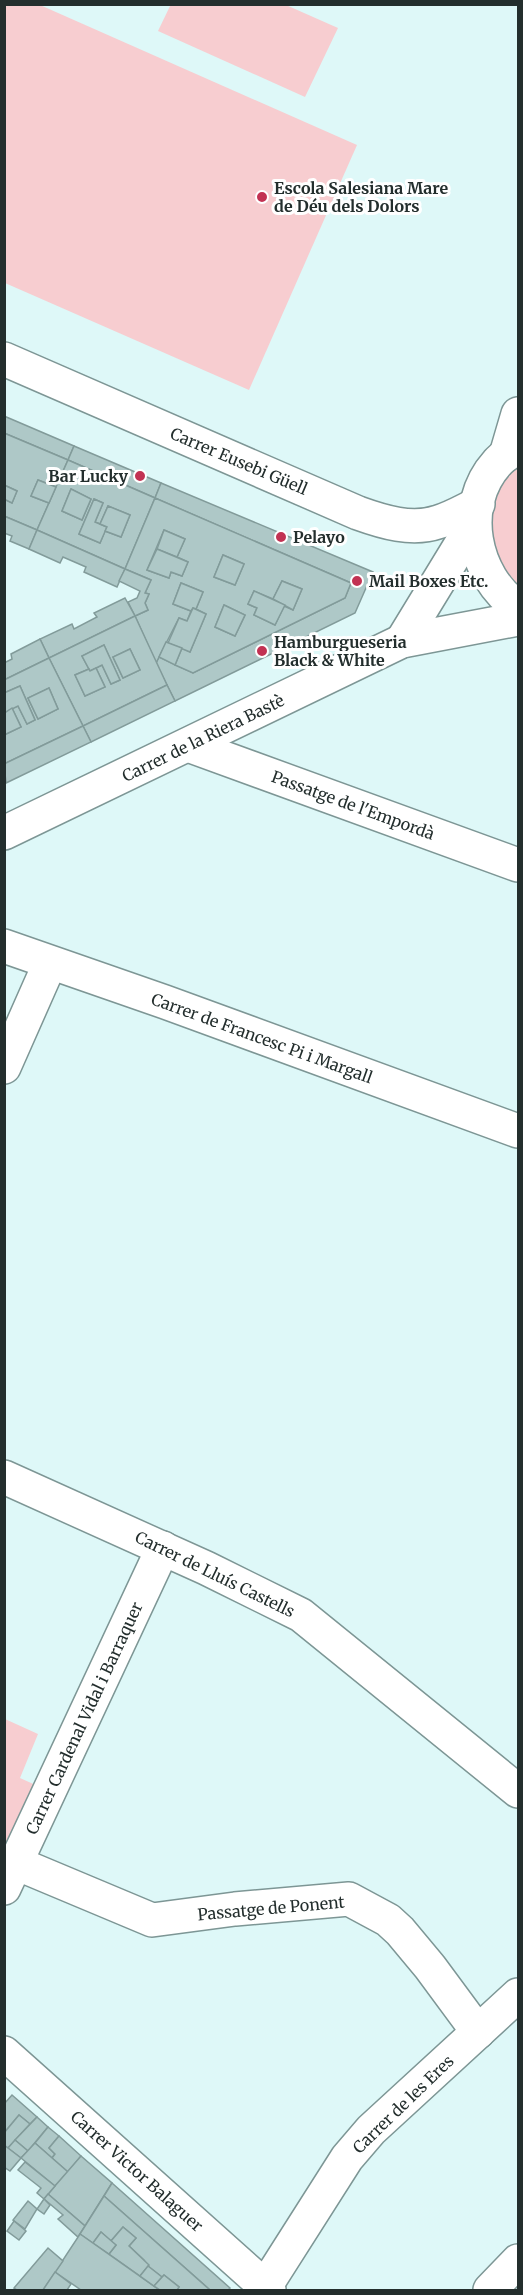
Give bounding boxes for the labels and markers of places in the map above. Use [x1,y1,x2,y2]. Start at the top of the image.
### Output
place label: Escola Salesiana Mare de Déu dels Dolors [274,178,448,216]
marker: Escola Salesiana Mare de Déu dels Dolors [255,190,269,204]
place label: Bar Lucky [48,466,129,486]
marker: Bar Lucky [133,469,147,483]
place label: Pelayo [293,527,345,547]
marker: Pelayo [274,530,288,544]
place label: Mail Boxes Etc. [369,571,489,591]
marker: Mail Boxes Etc. [350,574,364,588]
place label: Hamburgueseria Black & White [274,632,407,670]
marker: Hamburgueseria Black & White [255,644,269,658]

